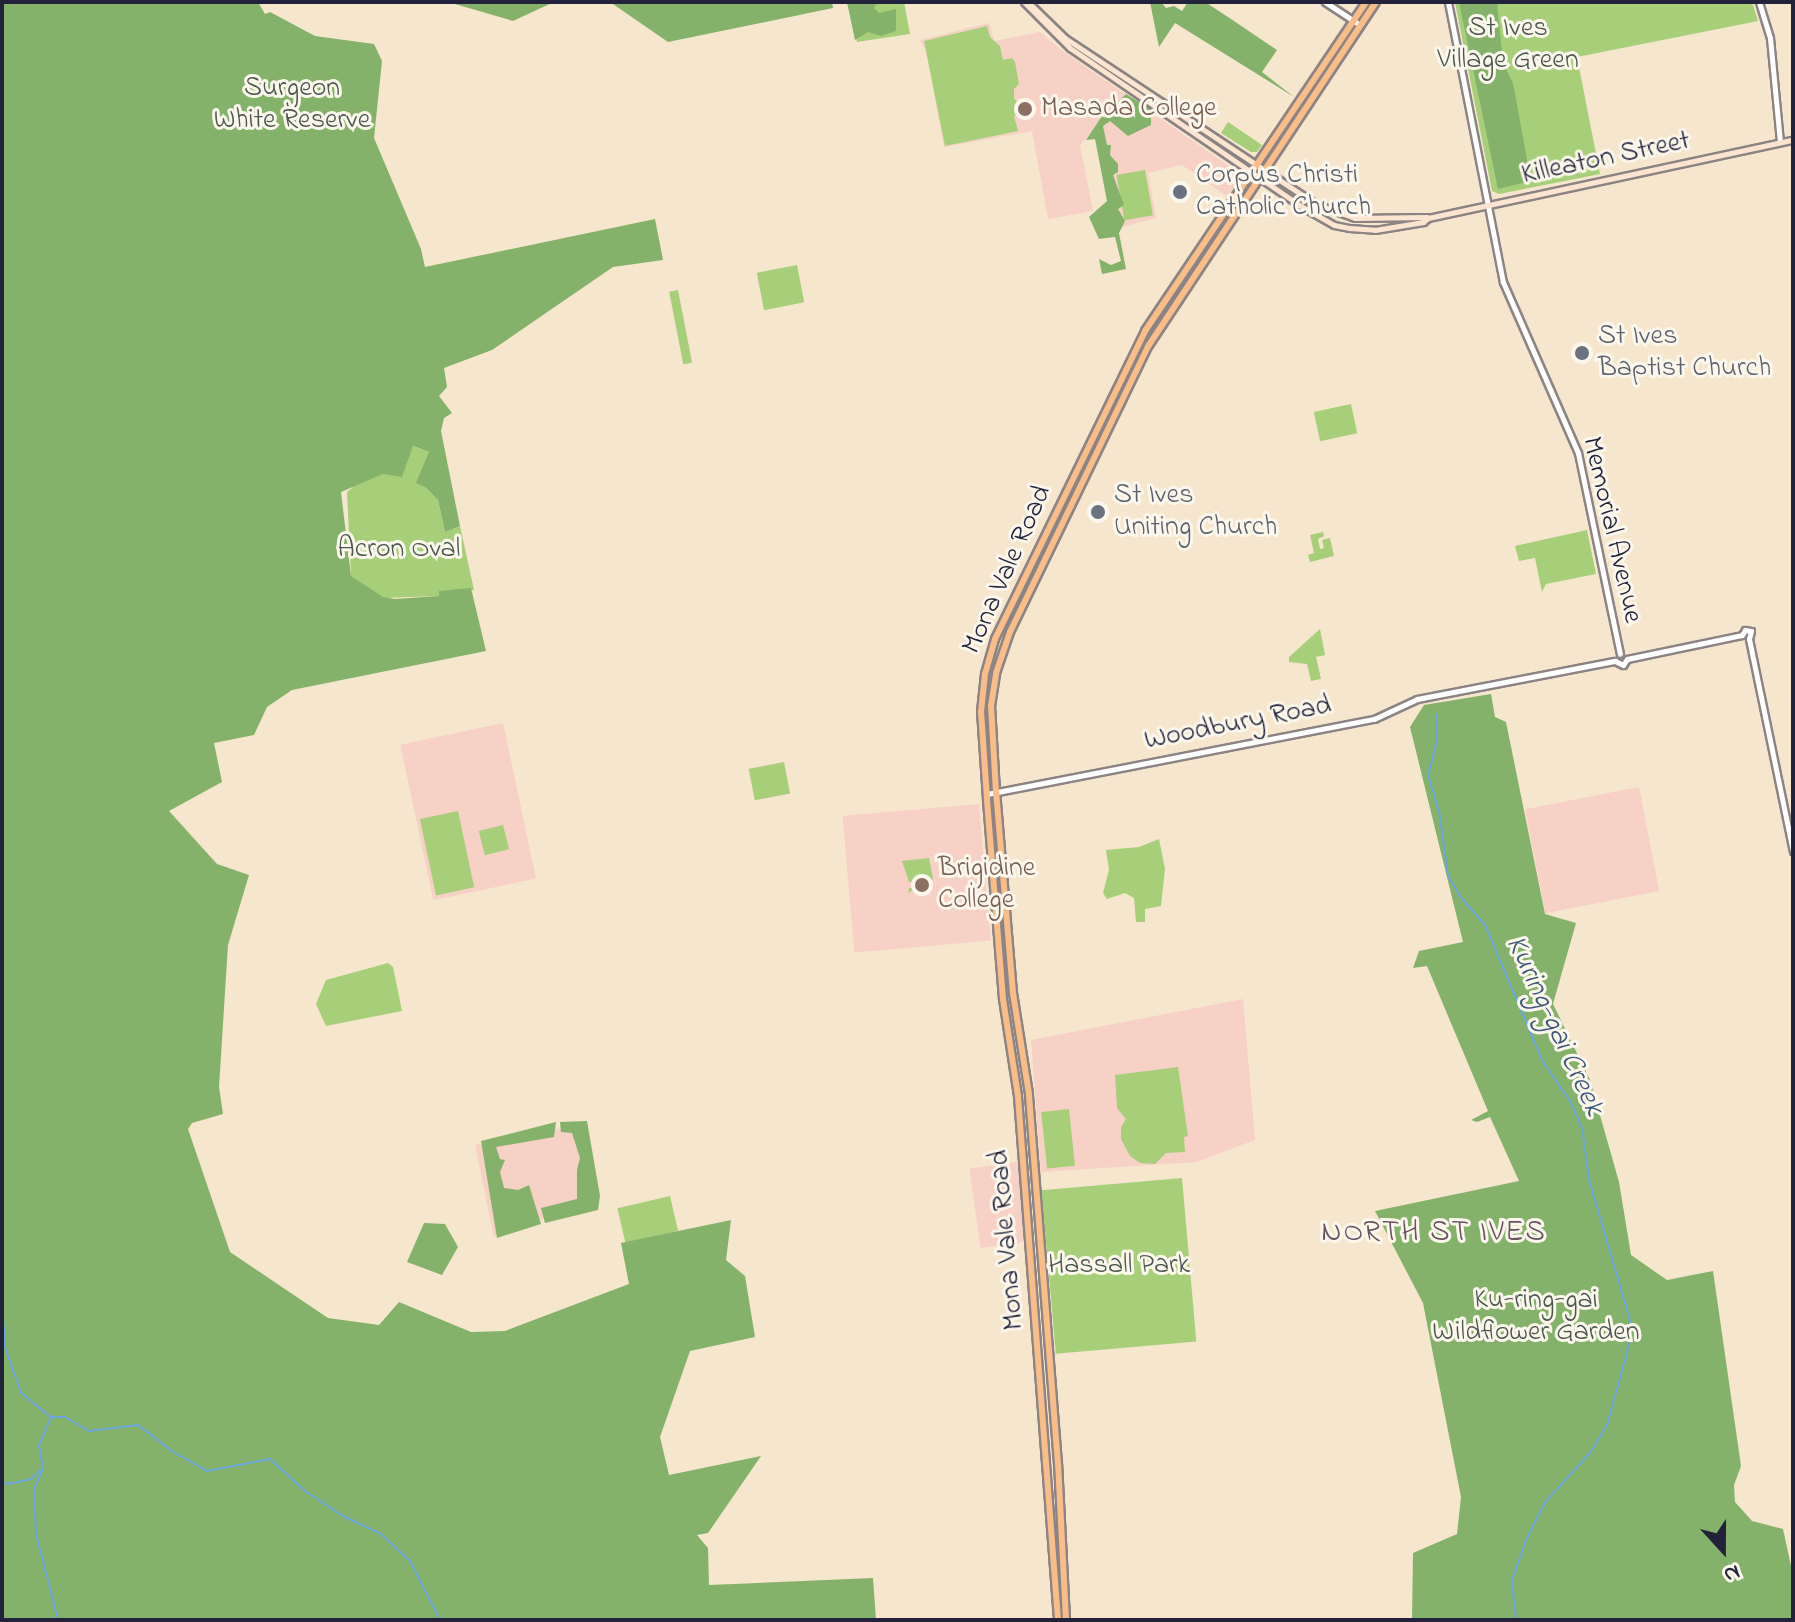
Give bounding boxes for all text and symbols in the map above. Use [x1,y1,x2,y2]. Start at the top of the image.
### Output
park label: St Ives Village Green [1437,12,1579,78]
park label: Surgeon White Reserve [214,72,370,138]
place label: Masada College [1041,92,1217,126]
marker: Masada College [1016,100,1034,118]
street label: Killeaton Street [1519,125,1693,193]
place label: Corpus Christi Catholic Church [1196,159,1371,225]
marker: Corpus Christi Catholic Church [1171,183,1189,201]
place label: St Ives Baptist Church [1598,320,1771,386]
marker: St Ives Baptist Church [1573,344,1591,362]
street label: Memorial Avenue [1573,434,1649,626]
place label: St Ives Uniting Church [1114,479,1277,545]
street label: Mona Vale Road [956,481,1060,659]
marker: St Ives Uniting Church [1089,503,1107,521]
park label: Acron Oval [338,533,460,567]
street label: Woodbury Road [1142,689,1334,759]
place label: Brigidine College [938,852,1035,918]
marker: Brigidine College [913,876,931,894]
water label: Kuring-gai Creek [1497,930,1611,1122]
street label: Mona Vale Road [983,1148,1033,1332]
district label: NORTH ST IVES [1321,1215,1547,1251]
park label: Hassall Park [1048,1249,1190,1283]
park label: Ku-ring-gai Wildflower Garden [1432,1284,1640,1350]
north arrow [1683,1510,1763,1590]
text: N [1719,1555,1744,1590]

